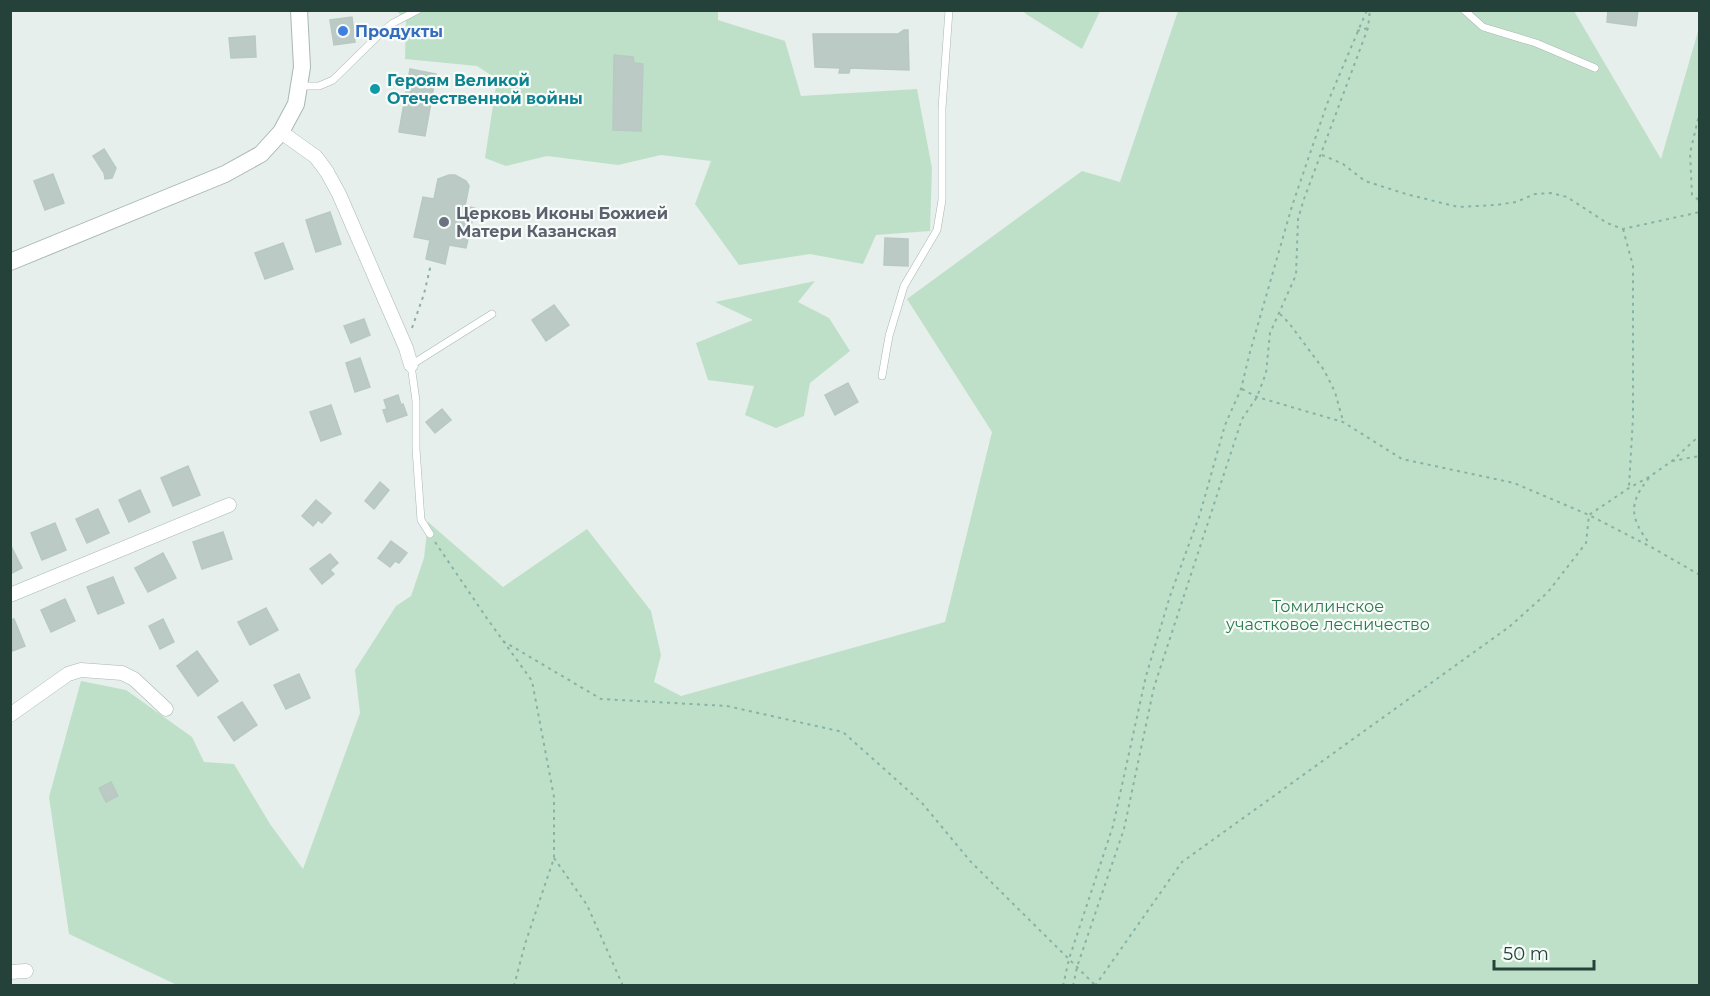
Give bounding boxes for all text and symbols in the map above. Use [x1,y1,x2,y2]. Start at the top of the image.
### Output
place label: Продукты [355,22,443,41]
marker: Продукты [336,24,350,38]
place label: Героям Великой Отечественной войны [387,71,583,108]
marker: Героям Великой Отечественной войны [368,82,382,96]
place label: Церковь Иконы Божией Матери Казанская [456,204,668,241]
marker: Церковь Иконы Божией Матери Казанская [437,215,451,229]
park label: Томилинское участковое лесничество [1225,597,1430,634]
scale bar [1494,933,1594,971]
text: 50 m [1503,943,1549,965]

